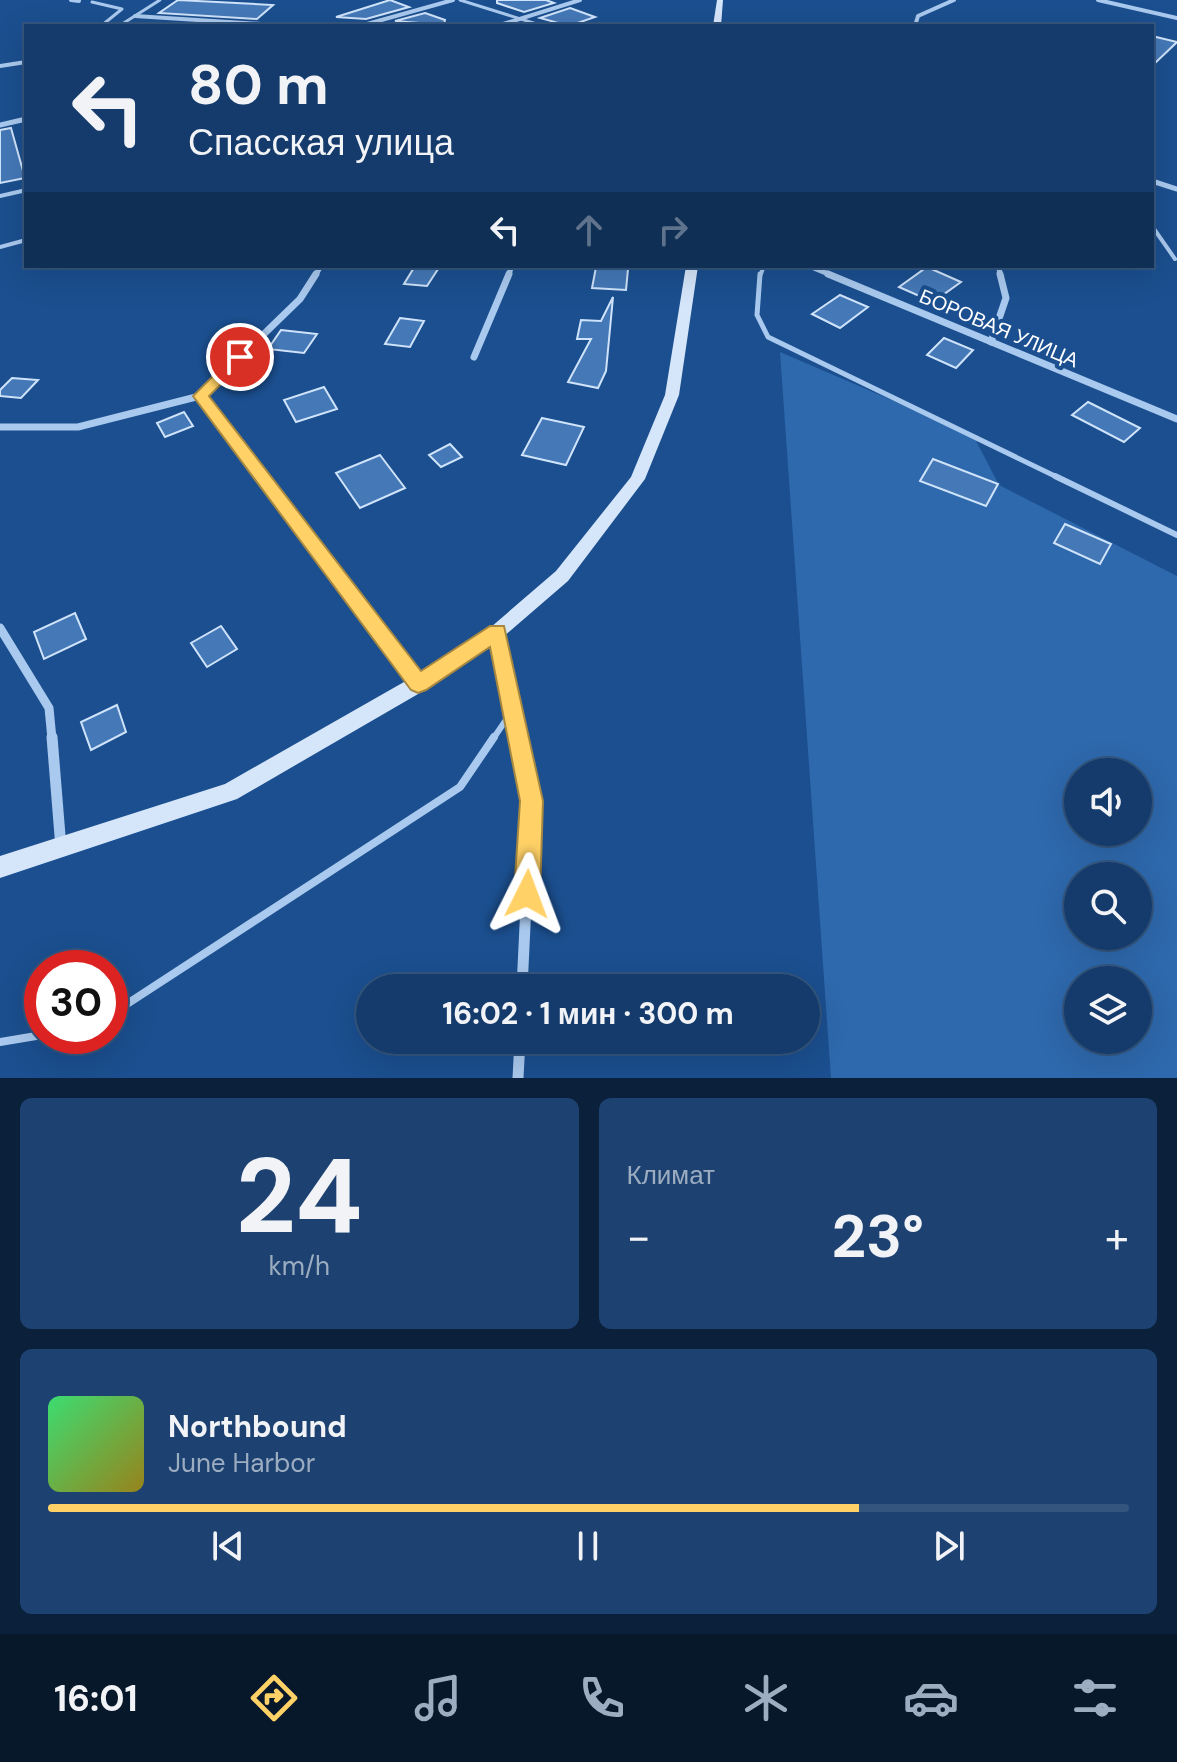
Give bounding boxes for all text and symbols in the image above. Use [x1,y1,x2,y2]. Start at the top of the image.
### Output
text: 80 m [188,48,329,121]
icon: left [56,56,160,160]
text: Спасская улица [188,119,454,166]
icon: left [483,208,527,252]
icon: ahead [567,208,611,252]
icon: right [651,208,695,252]
street label: БОРОВАЯ УЛИЦА [916,283,1083,374]
pin [206,323,274,391]
icon: arrive [218,335,262,379]
map controls [1064,758,1152,1054]
button: sound [1064,758,1152,846]
position arrow [485,852,569,936]
button: search [1064,862,1152,950]
speed limit sign: 30 [24,950,128,1054]
button: layers [1064,966,1152,1054]
text: 16:02 · 1 мин · 300 m [442,994,734,1033]
text: 24 [236,1129,363,1264]
text: Климат [627,1158,715,1192]
text: 23° [831,1197,924,1276]
text: − [627,1208,651,1266]
text: + [1105,1208,1129,1266]
text: km/h [269,1249,330,1283]
text: Northbound [168,1407,347,1446]
text: June Harbor [168,1446,315,1480]
icon: previous [206,1524,250,1568]
icon: pause [566,1524,610,1568]
icon: next [927,1524,971,1568]
icon: directions [246,1670,302,1726]
icon: music [410,1670,466,1726]
icon: phone [574,1670,630,1726]
icon: climate [738,1670,794,1726]
icon: car [903,1670,959,1726]
icon: filters [1067,1670,1123,1726]
text: 16:01 [54,1675,138,1722]

